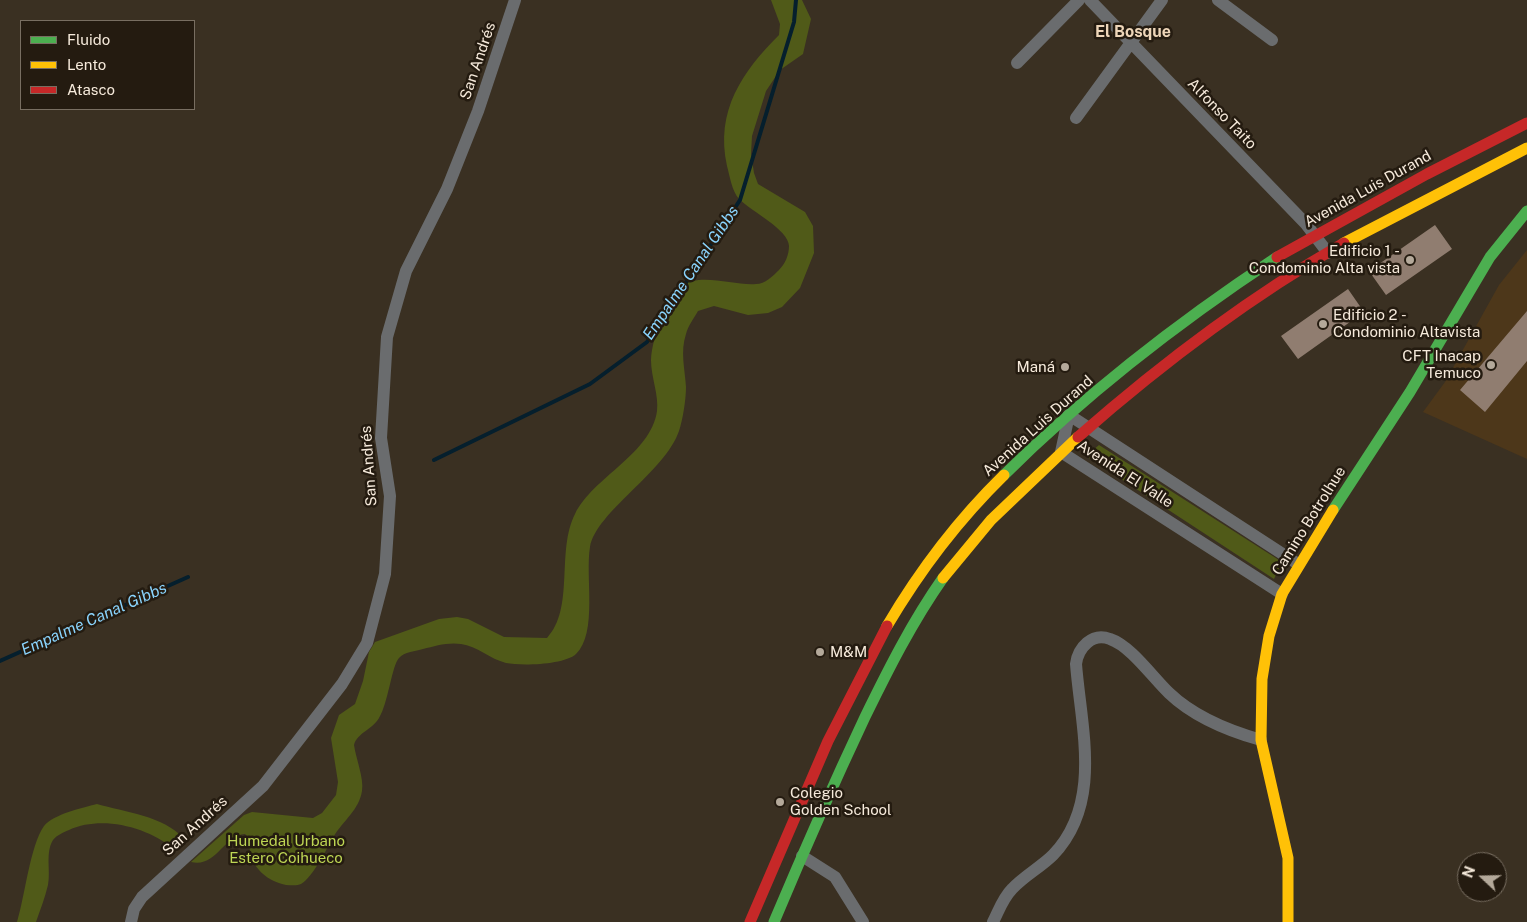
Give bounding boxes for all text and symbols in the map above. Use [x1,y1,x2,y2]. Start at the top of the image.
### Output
legend [20,20,195,110]
street label: San Andrés [456,20,500,102]
district label: El Bosque [1095,22,1171,42]
text: Fluido [67,31,110,48]
text: Lento [67,56,106,73]
street label: Alfonso Taito [1184,75,1260,153]
text: Atasco [67,81,115,98]
street label: Avenida Luis Durand [1302,147,1434,231]
water label: Empalme Canal Gibbs [639,202,743,344]
place label: Edificio 1 - Condominio Alta vista [1249,242,1400,277]
marker: Edificio 1 - Condominio Alta vista [1404,254,1416,266]
place label: Edificio 2 - Condominio Altavista [1333,306,1480,341]
marker: Edificio 2 - Condominio Altavista [1317,318,1329,330]
place label: CFT Inacap Temuco [1402,347,1481,382]
place label: Maná [1017,358,1055,376]
marker: CFT Inacap Temuco [1485,359,1497,371]
marker: Maná [1059,361,1071,373]
street label: Avenida Luis Durand [979,372,1097,480]
street label: San Andrés [357,425,381,507]
street label: Avenida El Valle [1074,436,1176,512]
street label: Camino Botrolhue [1268,463,1350,579]
water label: Empalme Canal Gibbs [18,578,170,660]
place label: M&M [830,643,867,661]
marker: M&M [814,646,826,658]
place label: Colegio Golden School [790,784,892,819]
street label: San Andrés [159,792,231,860]
marker: Colegio Golden School [774,796,786,808]
park label: Humedal Urbano Estero Coihueco [227,832,345,867]
north arrow [1457,852,1507,902]
text: N [1459,864,1478,880]

